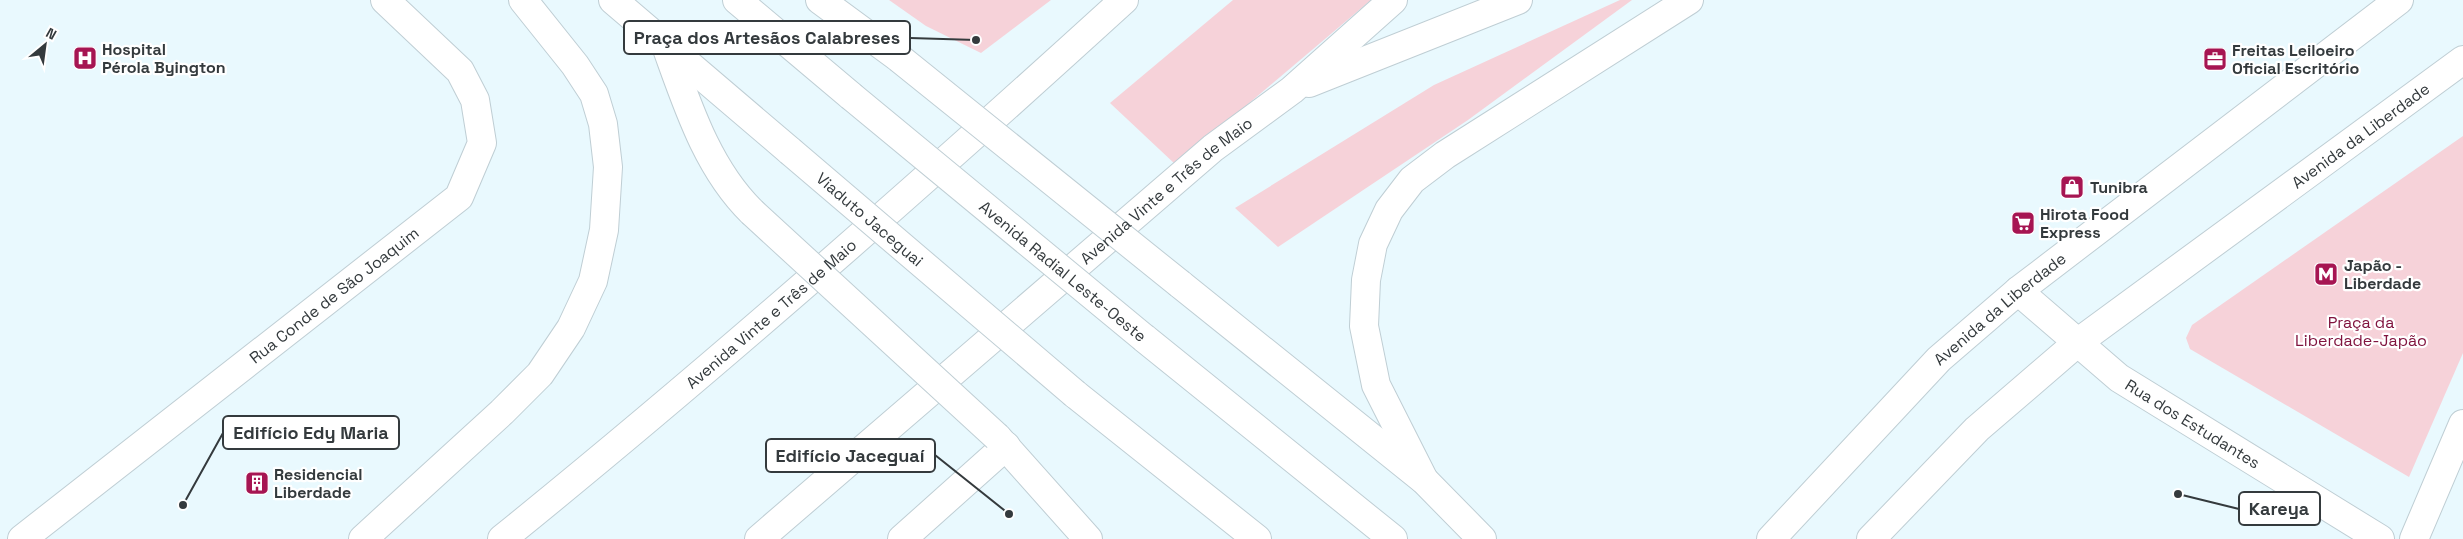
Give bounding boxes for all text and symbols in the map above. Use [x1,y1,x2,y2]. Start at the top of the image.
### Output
north arrow [20,20,70,70]
callout: Praça dos Artesãos Calabreses [624,21,910,54]
text: N [43,23,60,44]
text: Praça dos Artesãos Calabreses [634,26,900,49]
place label: Hospital Pérola Byington [102,39,226,78]
place label: Freitas Leiloeiro Oficial Escritório [2232,40,2359,79]
hospital icon: Hospital Pérola Byington [72,45,98,71]
office icon: Freitas Leiloeiro Oficial Escritório [2202,46,2228,72]
street label: Avenida da Liberdade [2287,78,2433,193]
street label: Avenida Vinte e Três de Maio [1075,112,1256,269]
street label: Viaduto Jaceguai [812,168,928,271]
shop icon: Tunibra [2059,174,2085,200]
place label: Tunibra [2090,177,2148,198]
street label: Avenida Radial Leste-Oeste [975,196,1151,346]
place label: Hirota Food Express [2040,204,2129,243]
supermarket icon: Hirota Food Express [2010,210,2036,236]
street label: Rua Conde de São Joaquim [245,222,423,368]
street label: Avenida Vinte e Três de Maio [681,234,861,393]
street label: Avenida da Liberdade [1929,248,2070,370]
place label: Japão - Liberdade [2344,255,2421,294]
metro station icon: Japão - Liberdade [2313,261,2339,287]
park label: Praça da Liberdade-Japão [2295,312,2427,351]
street label: Rua dos Estudantes [2122,374,2264,473]
callout: Edifício Edy Maria [223,416,399,449]
text: Edifício Edy Maria [233,421,389,444]
callout: Edifício Jaceguaí [766,439,935,472]
text: Edifício Jaceguaí [775,444,925,467]
place label: Residencial Liberdade [274,464,362,503]
building icon: Residencial Liberdade [244,470,270,496]
callout: Kareya [2239,492,2320,525]
text: Kareya [2249,497,2310,520]

